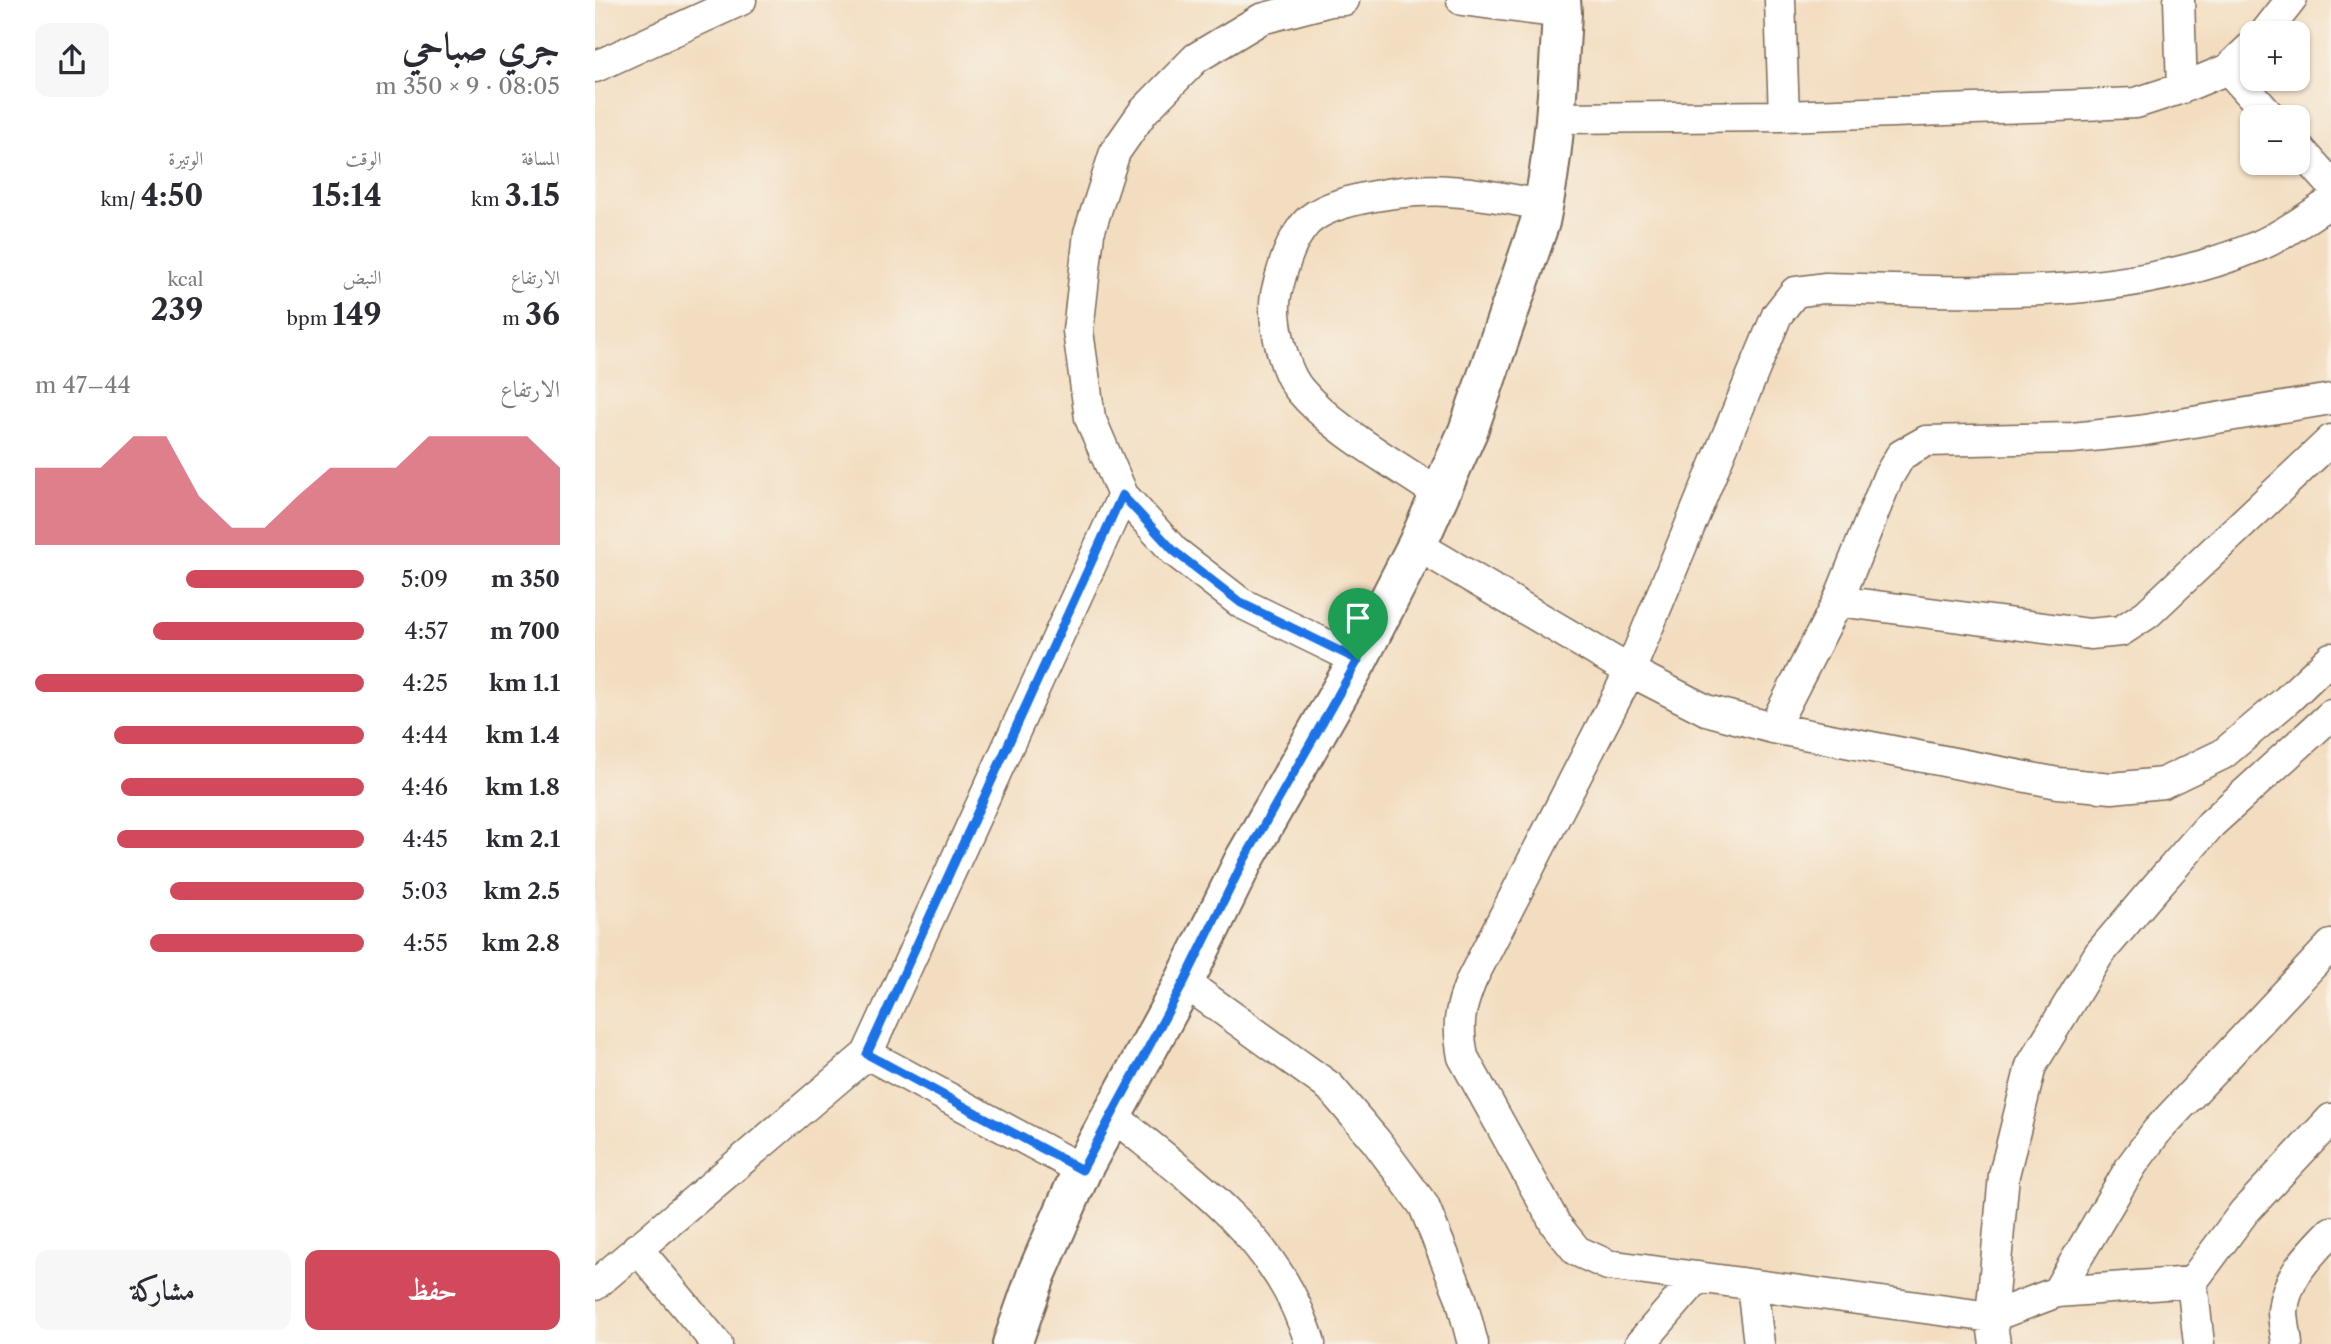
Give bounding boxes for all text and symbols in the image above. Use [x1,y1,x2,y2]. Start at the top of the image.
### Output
map controls [2240,21,2310,175]
button: + [2240,21,2310,91]
text: جري صباحي [402,22,560,69]
button: share [35,23,109,97]
text: 08:05 · 9 × 350 m [375,72,560,100]
button: − [2240,105,2310,175]
text: الوتيرة [168,147,203,170]
text: الوقت [345,147,382,170]
text: المسافة [521,147,560,170]
text: 4:50 [141,177,203,214]
text: 15:14 [311,177,382,214]
text: 3.15 [505,177,560,214]
text: /km [100,188,141,211]
text: km [471,188,505,211]
text: النبض [343,266,382,289]
text: الارتفاع [511,266,560,289]
text: kcal [167,268,203,291]
text: 239 [151,291,203,328]
text: 149 [333,296,382,333]
text: 36 [525,296,560,333]
text: bpm [287,307,333,330]
text: m [502,307,525,330]
text: 44–47 m [35,371,131,399]
text: الارتفاع [500,375,560,403]
text: 5:09 [401,565,448,593]
text: 350 m [491,565,560,593]
pin [1328,588,1388,660]
icon: arrive [1339,599,1377,637]
text: 4:57 [404,617,448,645]
text: 700 m [490,617,560,645]
text: 4:25 [403,669,448,697]
text: 1.1 km [489,669,560,697]
text: 4:44 [402,721,448,749]
text: 1.4 km [486,721,560,749]
text: 4:46 [401,773,448,801]
text: 1.8 km [485,773,560,801]
text: 4:45 [402,825,448,853]
text: 2.1 km [486,825,560,853]
text: 5:03 [402,877,448,905]
text: 2.5 km [484,877,560,905]
text: 4:55 [403,929,448,957]
text: 2.8 km [482,929,560,957]
button: مشاركة [35,1250,291,1330]
button: حفظ [305,1250,560,1330]

